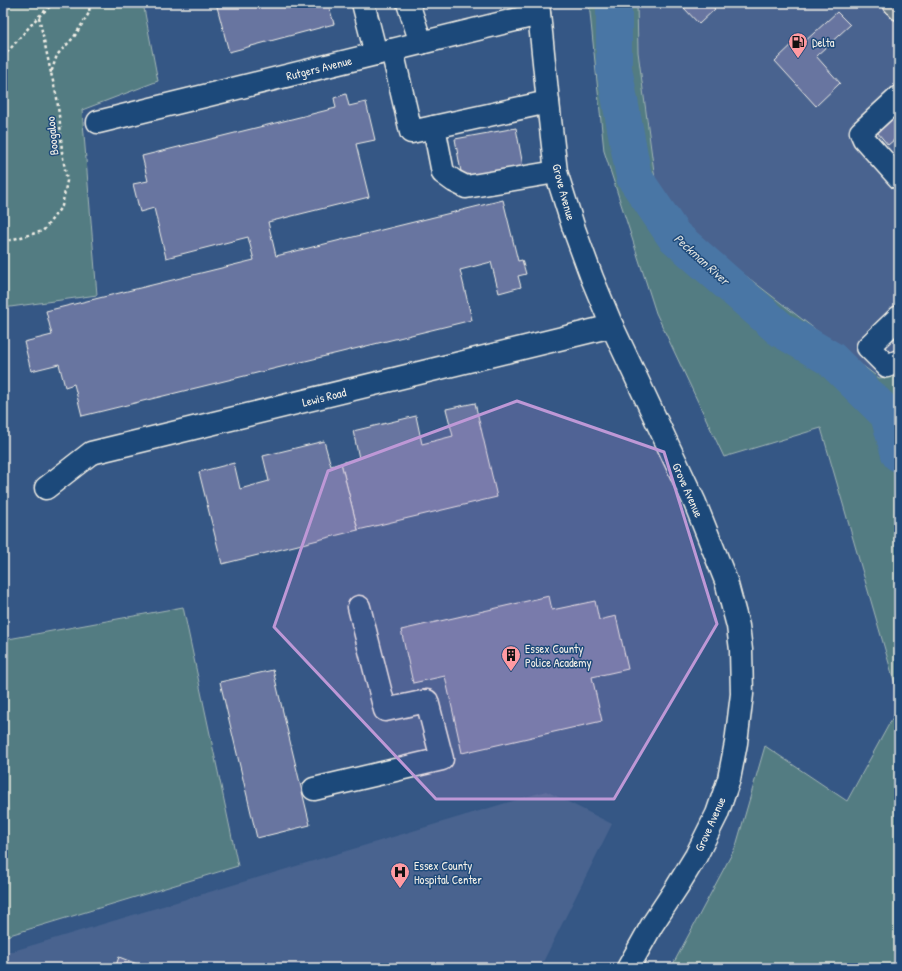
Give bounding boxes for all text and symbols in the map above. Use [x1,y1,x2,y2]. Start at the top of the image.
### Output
fuel station icon: Delta [787,31,809,59]
place label: Delta [812,34,835,51]
street label: Rutgers Avenue [284,52,354,84]
street label: Boogaloo [42,116,62,156]
street label: Grove Avenue [548,162,580,222]
water label: Peckman River [670,229,735,290]
street label: Lewis Road [300,383,348,411]
street label: Grove Avenue [668,460,708,520]
place label: Essex County Police Academy [525,640,592,671]
building icon: Essex County Police Academy [500,644,522,672]
street label: Grove Avenue [690,794,730,854]
place label: Essex County Hospital Center [414,857,482,888]
hospital icon: Essex County Hospital Center [389,861,411,889]

